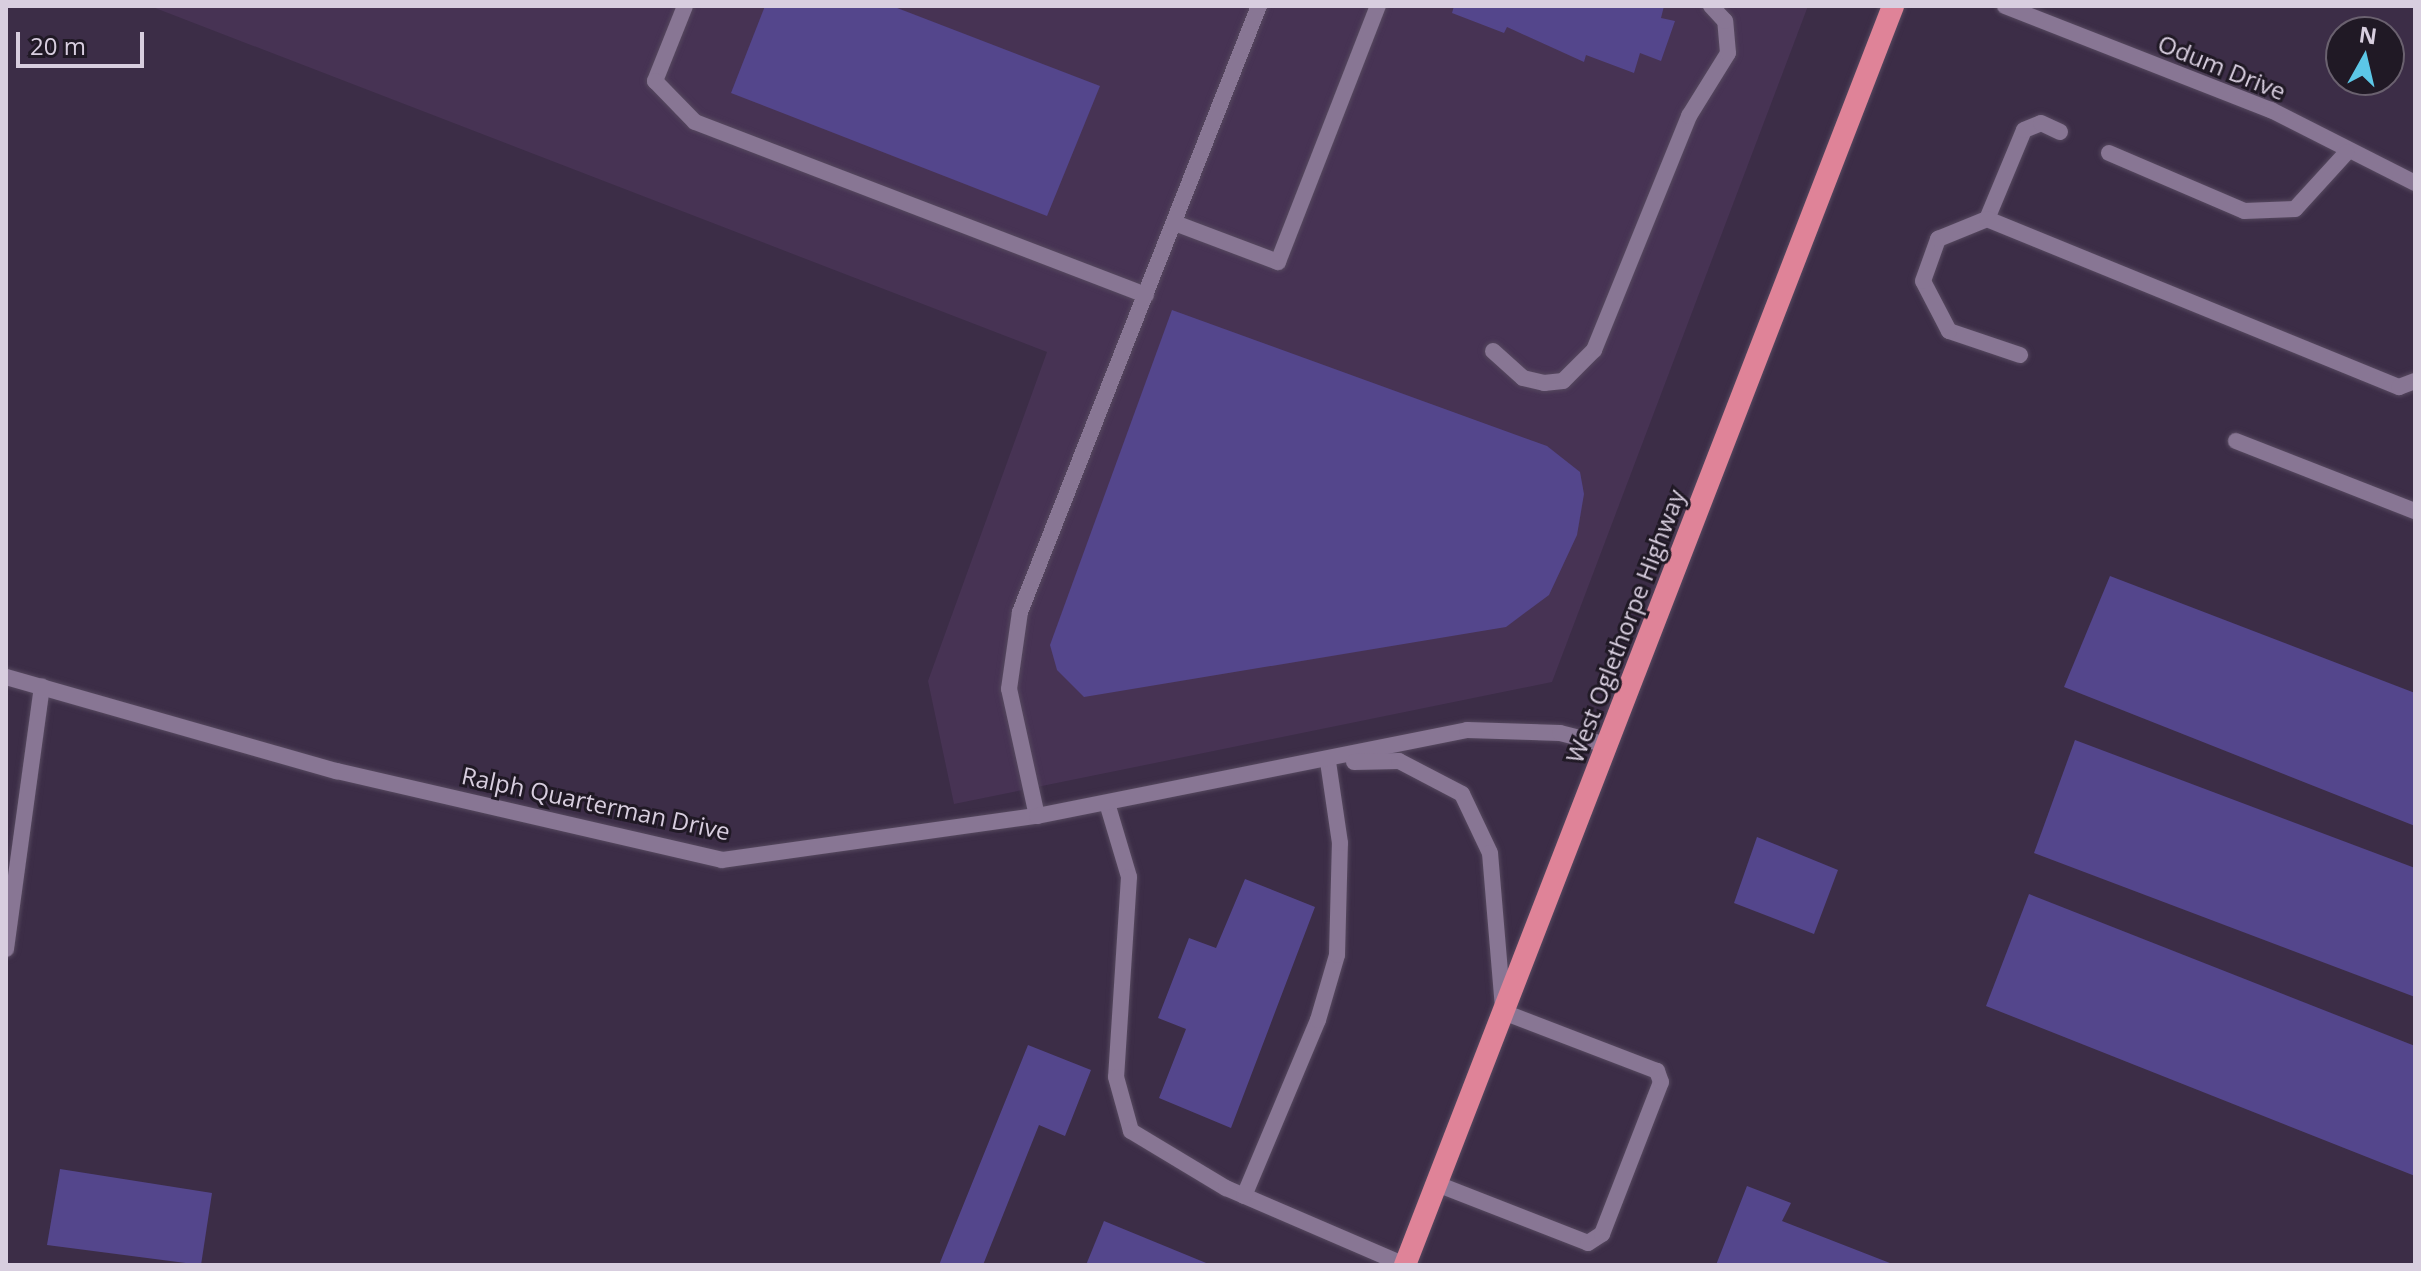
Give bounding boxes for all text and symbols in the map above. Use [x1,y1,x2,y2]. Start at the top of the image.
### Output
scale bar [20,16,148,66]
north arrow [2325,16,2405,96]
text: N [2357,18,2379,50]
street label: Odum Drive [2154,28,2290,106]
text: 20 m [30,29,86,62]
street label: West Oglethorpe Highway [1560,485,1690,767]
street label: Ralph Quarterman Drive [459,760,733,846]

